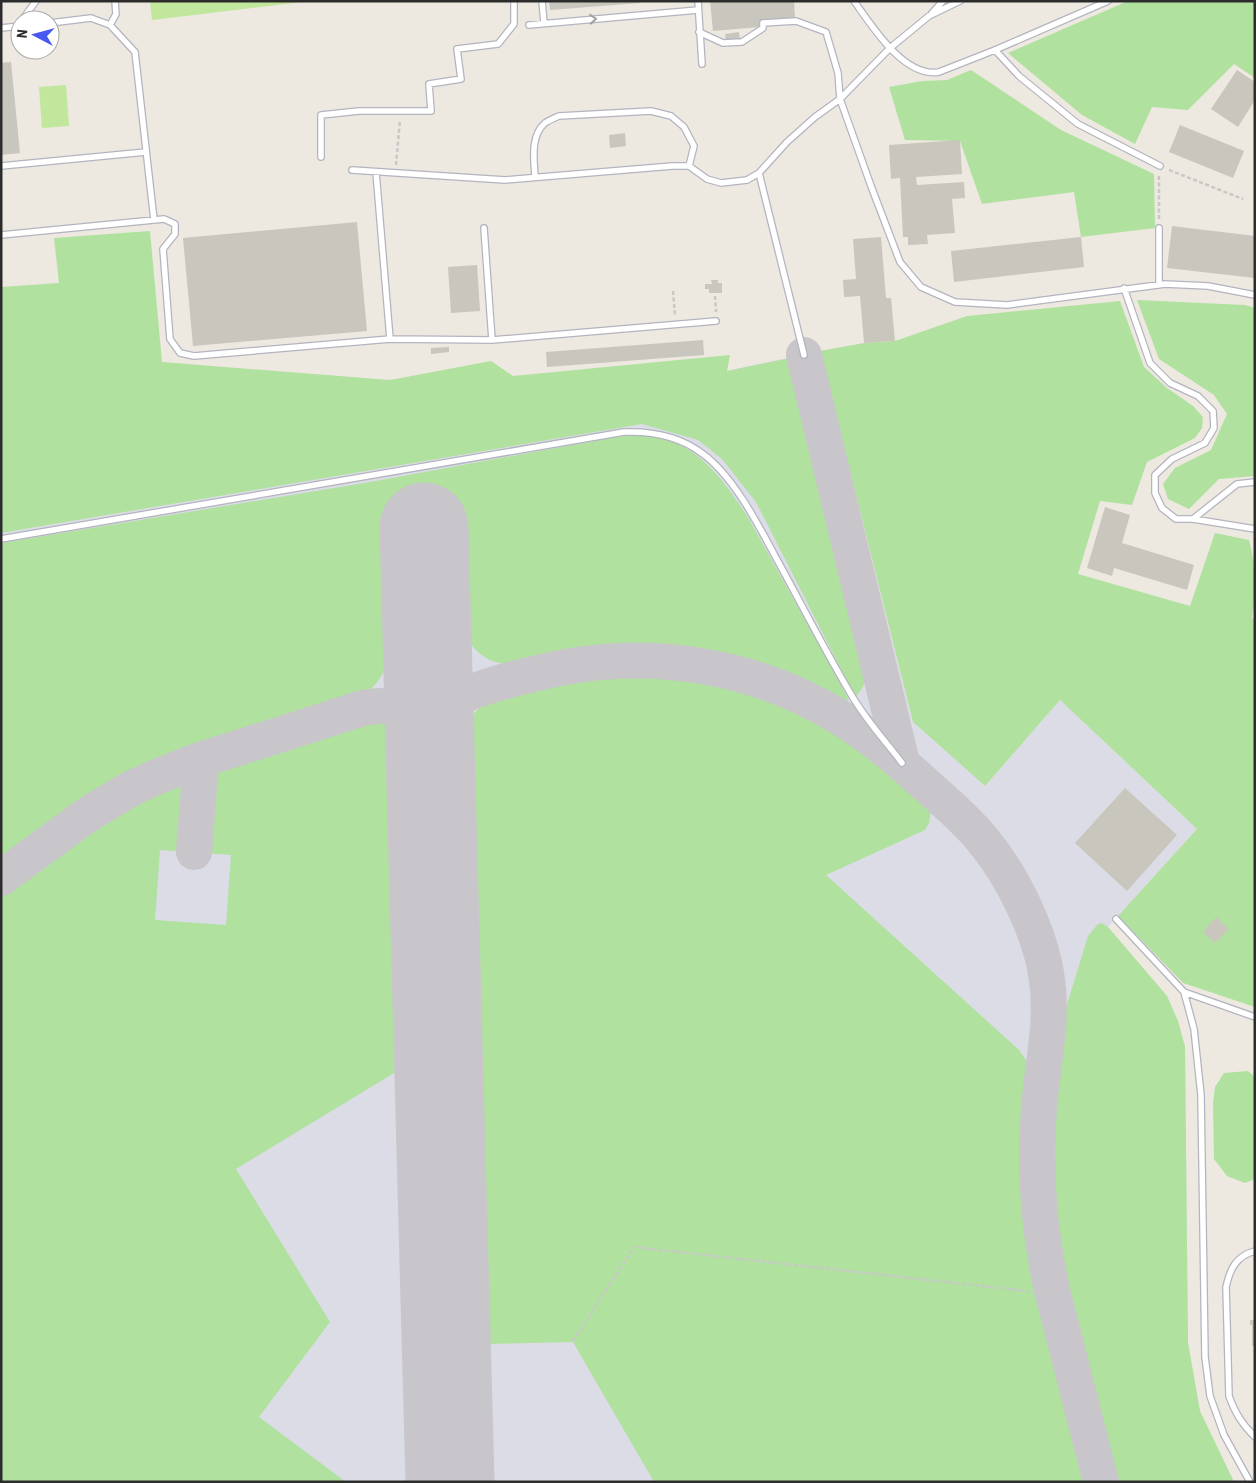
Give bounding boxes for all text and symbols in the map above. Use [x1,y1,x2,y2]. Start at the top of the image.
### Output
north arrow [10,10,60,60]
one-way arrow [589,14,597,25]
text: N [14,29,30,39]

